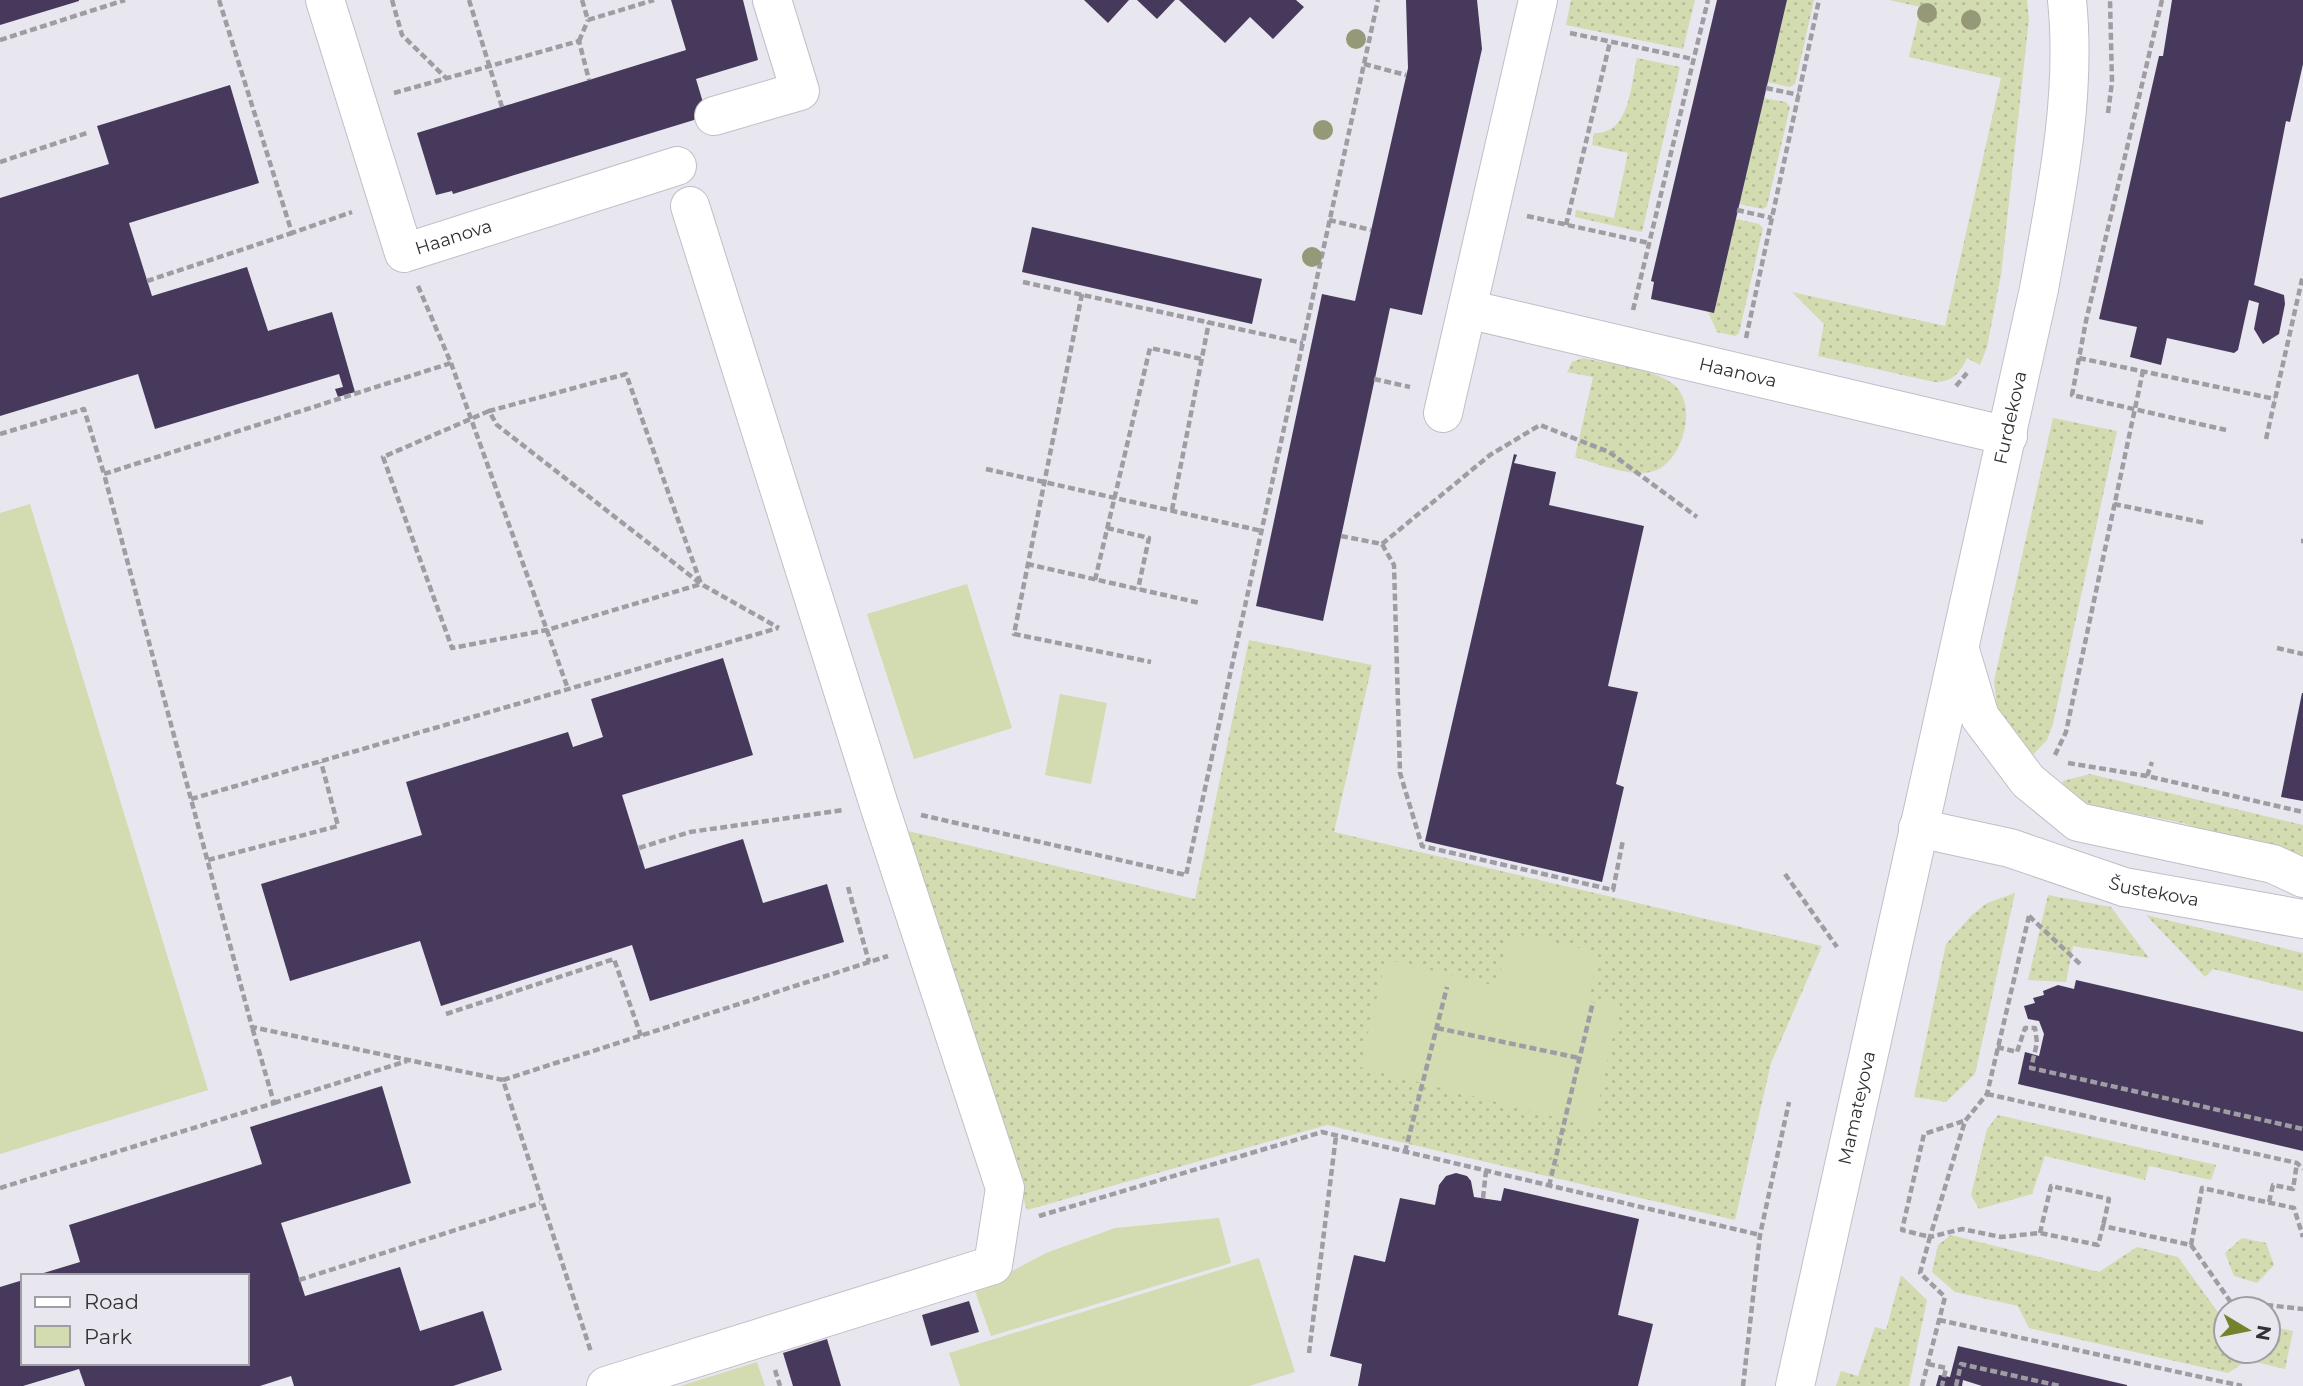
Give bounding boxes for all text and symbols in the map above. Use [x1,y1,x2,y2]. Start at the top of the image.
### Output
street label: Haanova [412,215,495,260]
street label: Haanova [1697,353,1779,392]
street label: Furdekova [1989,369,2031,466]
street label: Šustekova [2106,872,2201,911]
street label: Mamateyova [1834,1049,1880,1167]
legend [21,1274,248,1365]
text: Road [84,1289,139,1314]
north arrow [2212,1295,2282,1365]
text: N [2251,1323,2276,1342]
text: Park [84,1324,132,1349]

